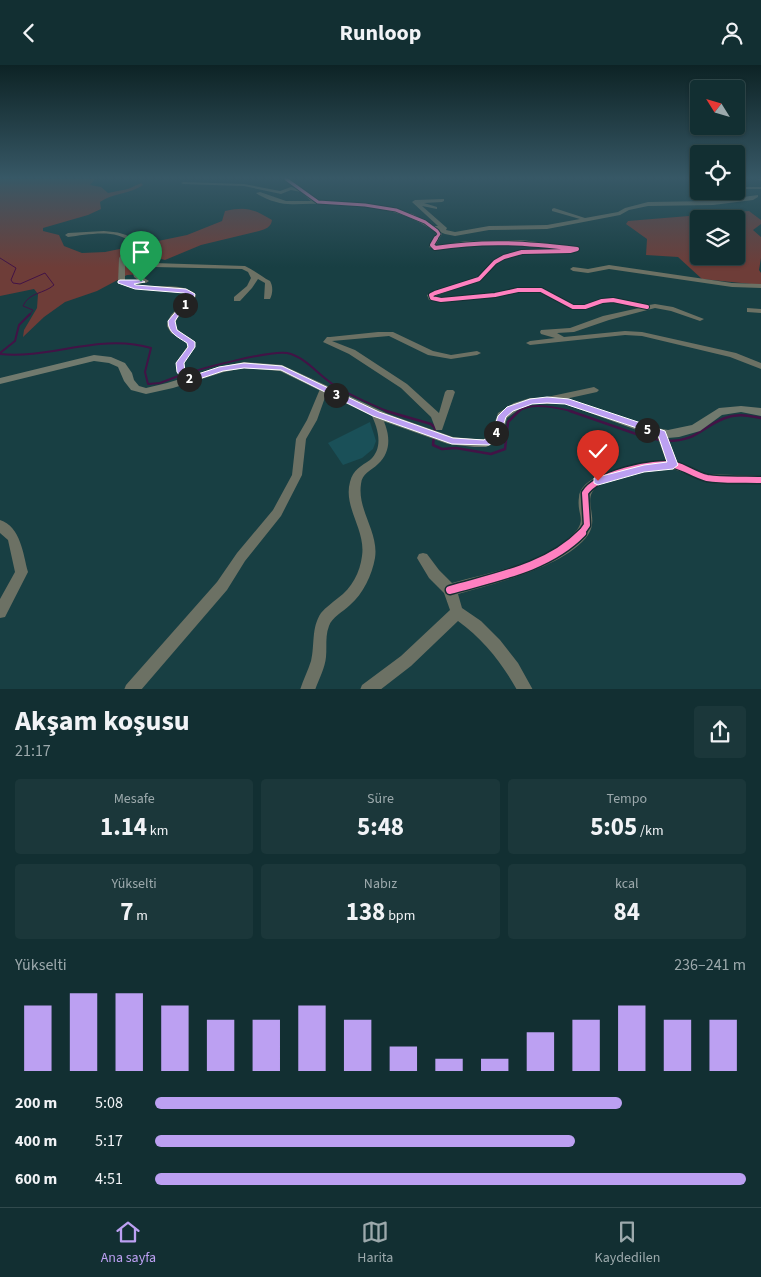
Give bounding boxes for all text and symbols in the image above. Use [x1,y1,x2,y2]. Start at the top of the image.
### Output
text: Runloop [340,17,421,49]
icon: back [15,19,43,47]
icon: person [718,19,746,47]
north arrow [690,80,745,135]
map controls [690,80,745,265]
button: locate [690,145,745,200]
button: layers [690,210,745,265]
pin [120,231,162,282]
icon: arrive [127,238,155,266]
pin: 1 [172,293,198,317]
text: 1 [182,295,189,315]
pin: 2 [176,367,202,391]
text: 2 [186,369,193,389]
pin: 3 [324,383,348,407]
text: 3 [333,385,340,405]
pin: 5 [634,417,660,443]
text: 5 [644,420,651,440]
pin: 4 [484,421,508,445]
text: 4 [493,423,500,443]
pin [577,430,619,481]
icon: check [584,437,612,465]
text: Akşam koşusu [15,701,190,741]
button: share [694,706,746,758]
text: 21:17 [15,740,51,762]
text: Mesafe [114,789,155,809]
text: Süre [367,789,394,809]
text: Tempo [607,789,647,809]
text: 1.14 [100,809,147,845]
text: 5:48 [357,809,404,845]
text: 5:05 [590,809,637,845]
text: km [147,821,168,841]
text: /km [637,821,664,841]
text: Yükselti [112,874,157,894]
text: Nabız [364,874,397,894]
text: kcal [615,874,639,894]
text: 7 [120,894,134,930]
text: 138 [346,894,385,930]
text: 84 [614,894,640,930]
text: m [134,906,148,926]
text: bpm [385,906,415,926]
text: Yükselti [15,954,67,976]
text: 236–241 m [674,954,746,976]
text: 200 m [15,1092,57,1114]
text: 5:08 [95,1092,123,1114]
text: 400 m [15,1130,57,1152]
text: 5:17 [95,1130,123,1152]
text: 600 m [15,1168,57,1190]
text: 4:51 [95,1168,123,1190]
tab: Ana sayfa [101,1218,156,1268]
tab: Harita [357,1218,393,1268]
tab: Kaydedilen [595,1218,660,1268]

